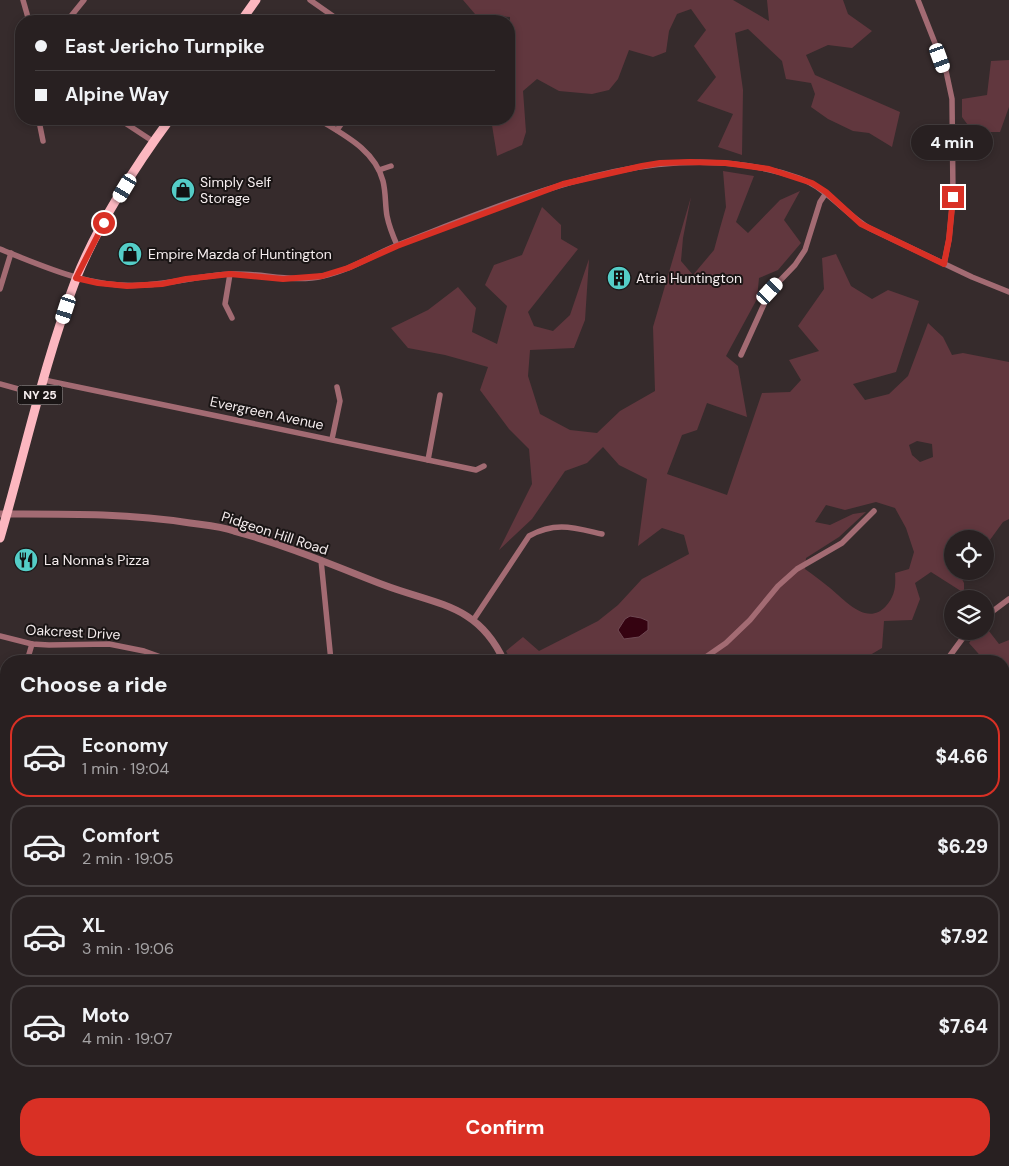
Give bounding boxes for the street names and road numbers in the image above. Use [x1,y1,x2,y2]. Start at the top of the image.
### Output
road number: NY 25 [18,386,62,404]
street label: Evergreen Avenue [208,392,326,434]
street label: Pidgeon Hill Road [219,507,331,559]
street label: Oakcrest Drive [25,621,121,643]

